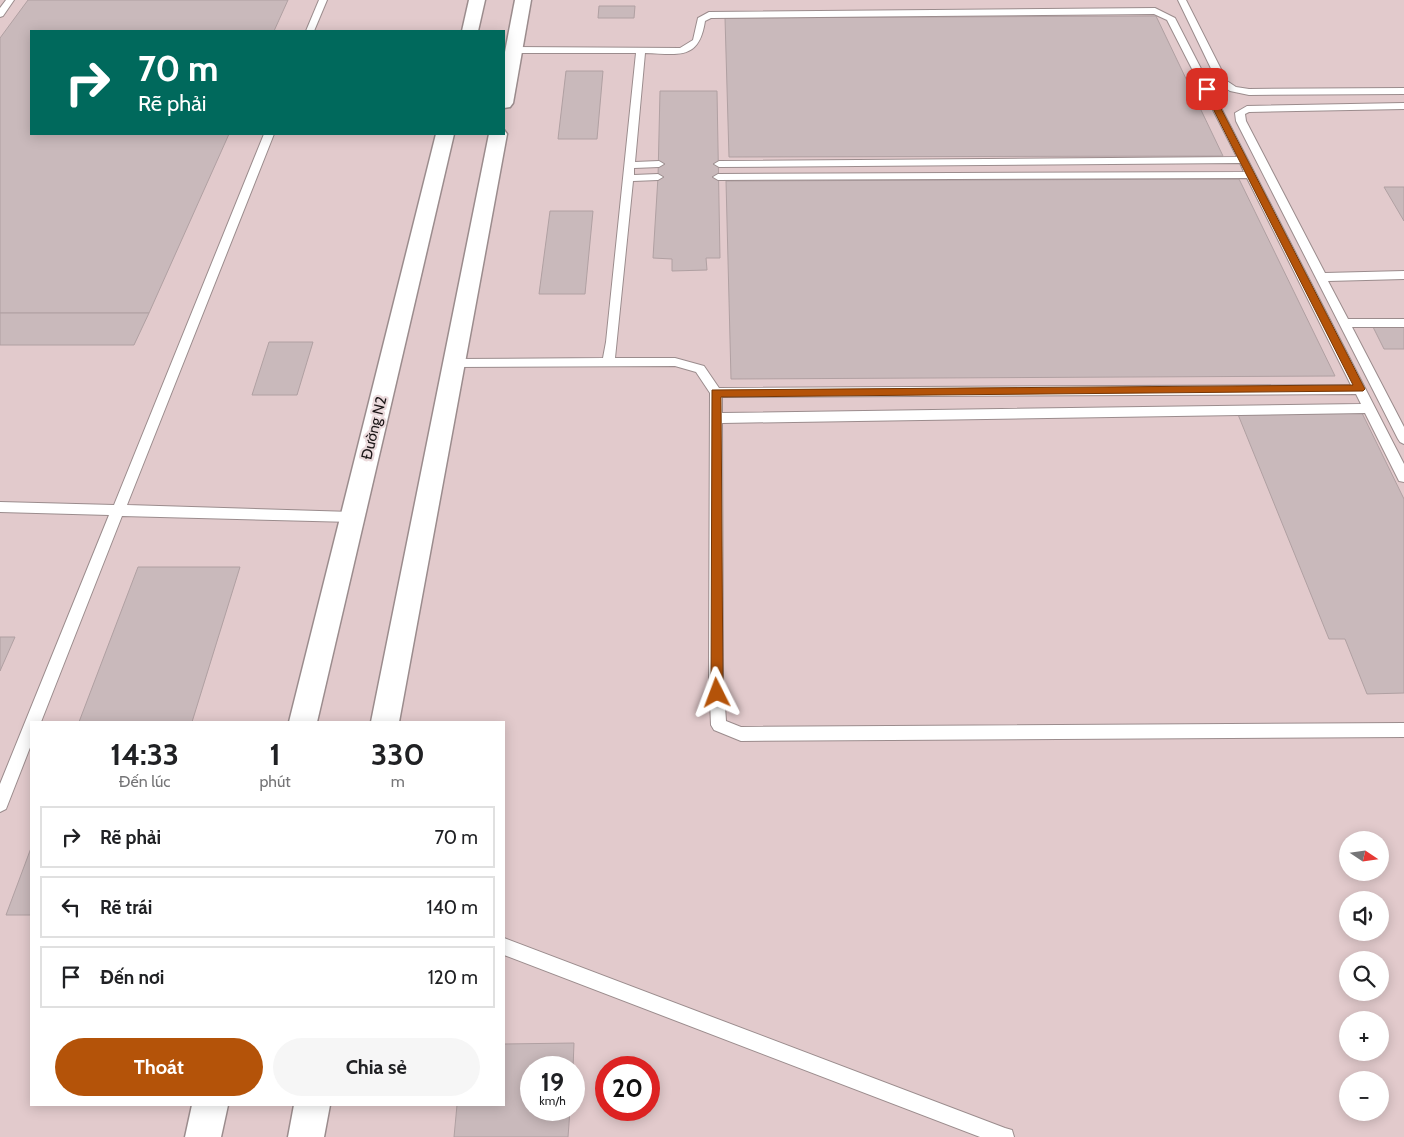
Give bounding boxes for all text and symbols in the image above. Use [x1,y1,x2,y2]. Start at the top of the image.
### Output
text: 70 m [138,47,219,90]
icon: right [55,50,120,115]
pin [1186,68,1228,110]
icon: arrive [1193,75,1221,103]
text: Rẽ phải [138,90,206,117]
street label: Đường N2 [357,394,391,462]
position arrow [690,666,742,718]
text: 14:33 [110,736,179,773]
text: 1 [270,736,281,773]
text: 330 [371,736,425,773]
text: Đến lúc [119,772,171,791]
text: phút [259,772,291,791]
text: m [391,772,405,791]
icon: right [57,823,85,851]
text: Rẽ phải [100,826,161,849]
text: 70 m [434,826,478,849]
north arrow [1339,831,1389,881]
map controls [1339,831,1389,1121]
button: sound [1339,891,1389,941]
icon: left [57,893,85,921]
text: Rẽ trái [100,896,152,919]
text: 140 m [427,896,478,919]
button: search [1339,951,1389,1001]
icon: arrive [57,963,85,991]
text: Đến nơi [100,966,164,989]
text: 120 m [428,966,478,989]
button: + [1339,1011,1389,1061]
button: Thoát [55,1038,263,1096]
button: Chia sẻ [273,1038,480,1096]
speed limit sign: 20 [595,1056,660,1121]
text: 19 [541,1067,564,1097]
button: − [1339,1071,1389,1121]
text: km/h [539,1093,566,1108]

